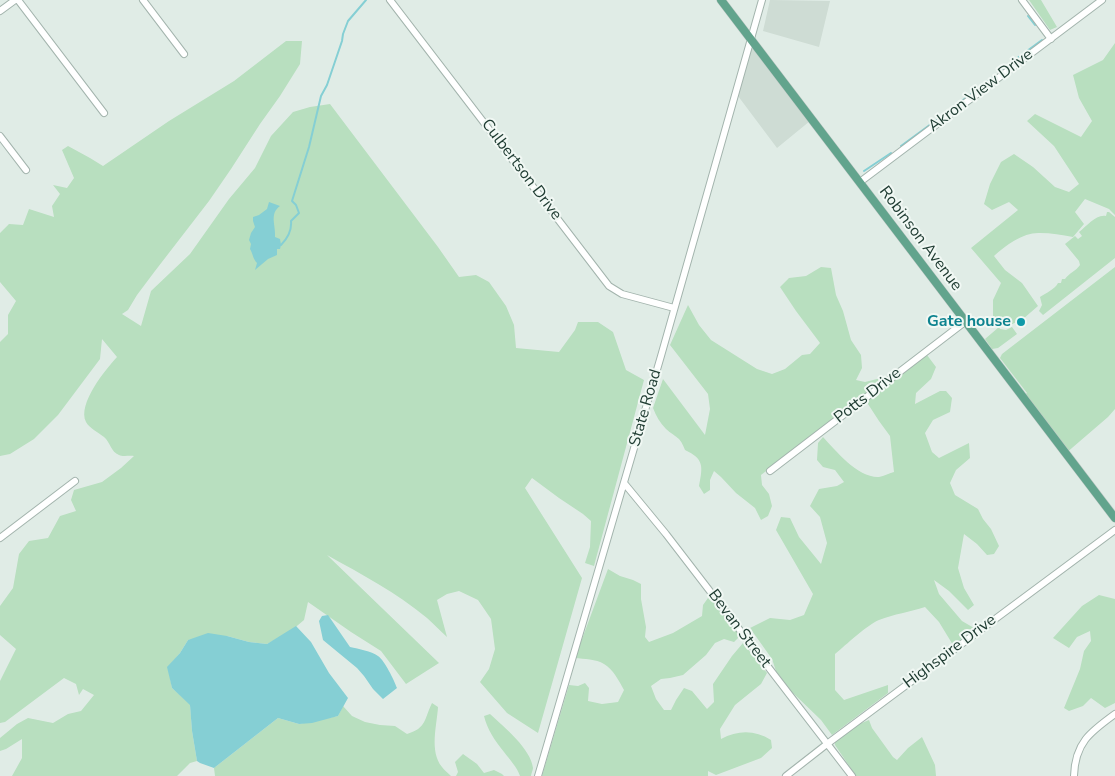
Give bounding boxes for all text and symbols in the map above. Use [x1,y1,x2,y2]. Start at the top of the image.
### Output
street label: Akron View Drive [925,45,1037,137]
street label: Culbertson Drive [477,116,565,224]
street label: Robinson Avenue [874,183,966,295]
place label: Gate house [927,312,1011,332]
marker: Gate house [1015,316,1027,328]
street label: Potts Drive [831,364,905,428]
street label: State Road [626,367,666,449]
street label: Bevan Street [703,586,775,672]
street label: Highspire Drive [900,611,1000,693]

